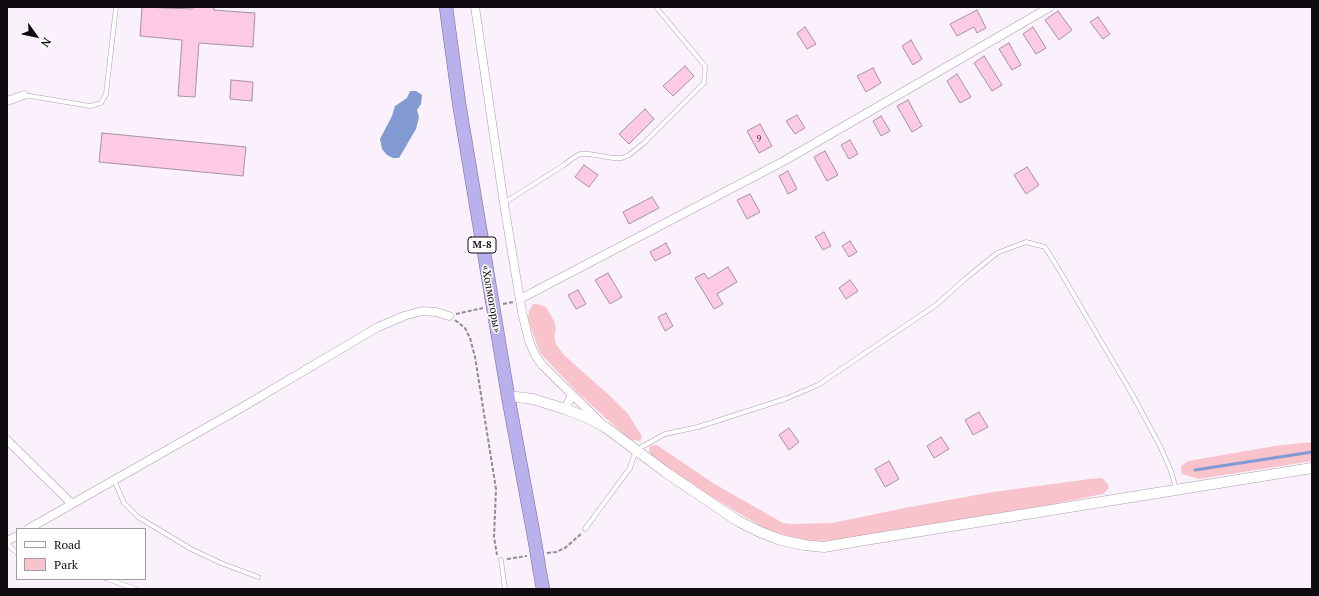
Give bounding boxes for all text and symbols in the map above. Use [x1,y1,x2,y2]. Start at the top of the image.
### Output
north arrow [16,16,56,56]
text: N [38,35,54,50]
house number: 9 [757,134,761,144]
road number: М-8 [468,237,496,253]
street label: «Холмогоры» [479,264,503,334]
legend [16,528,146,580]
text: Road [54,537,81,552]
text: Park [54,557,78,572]

